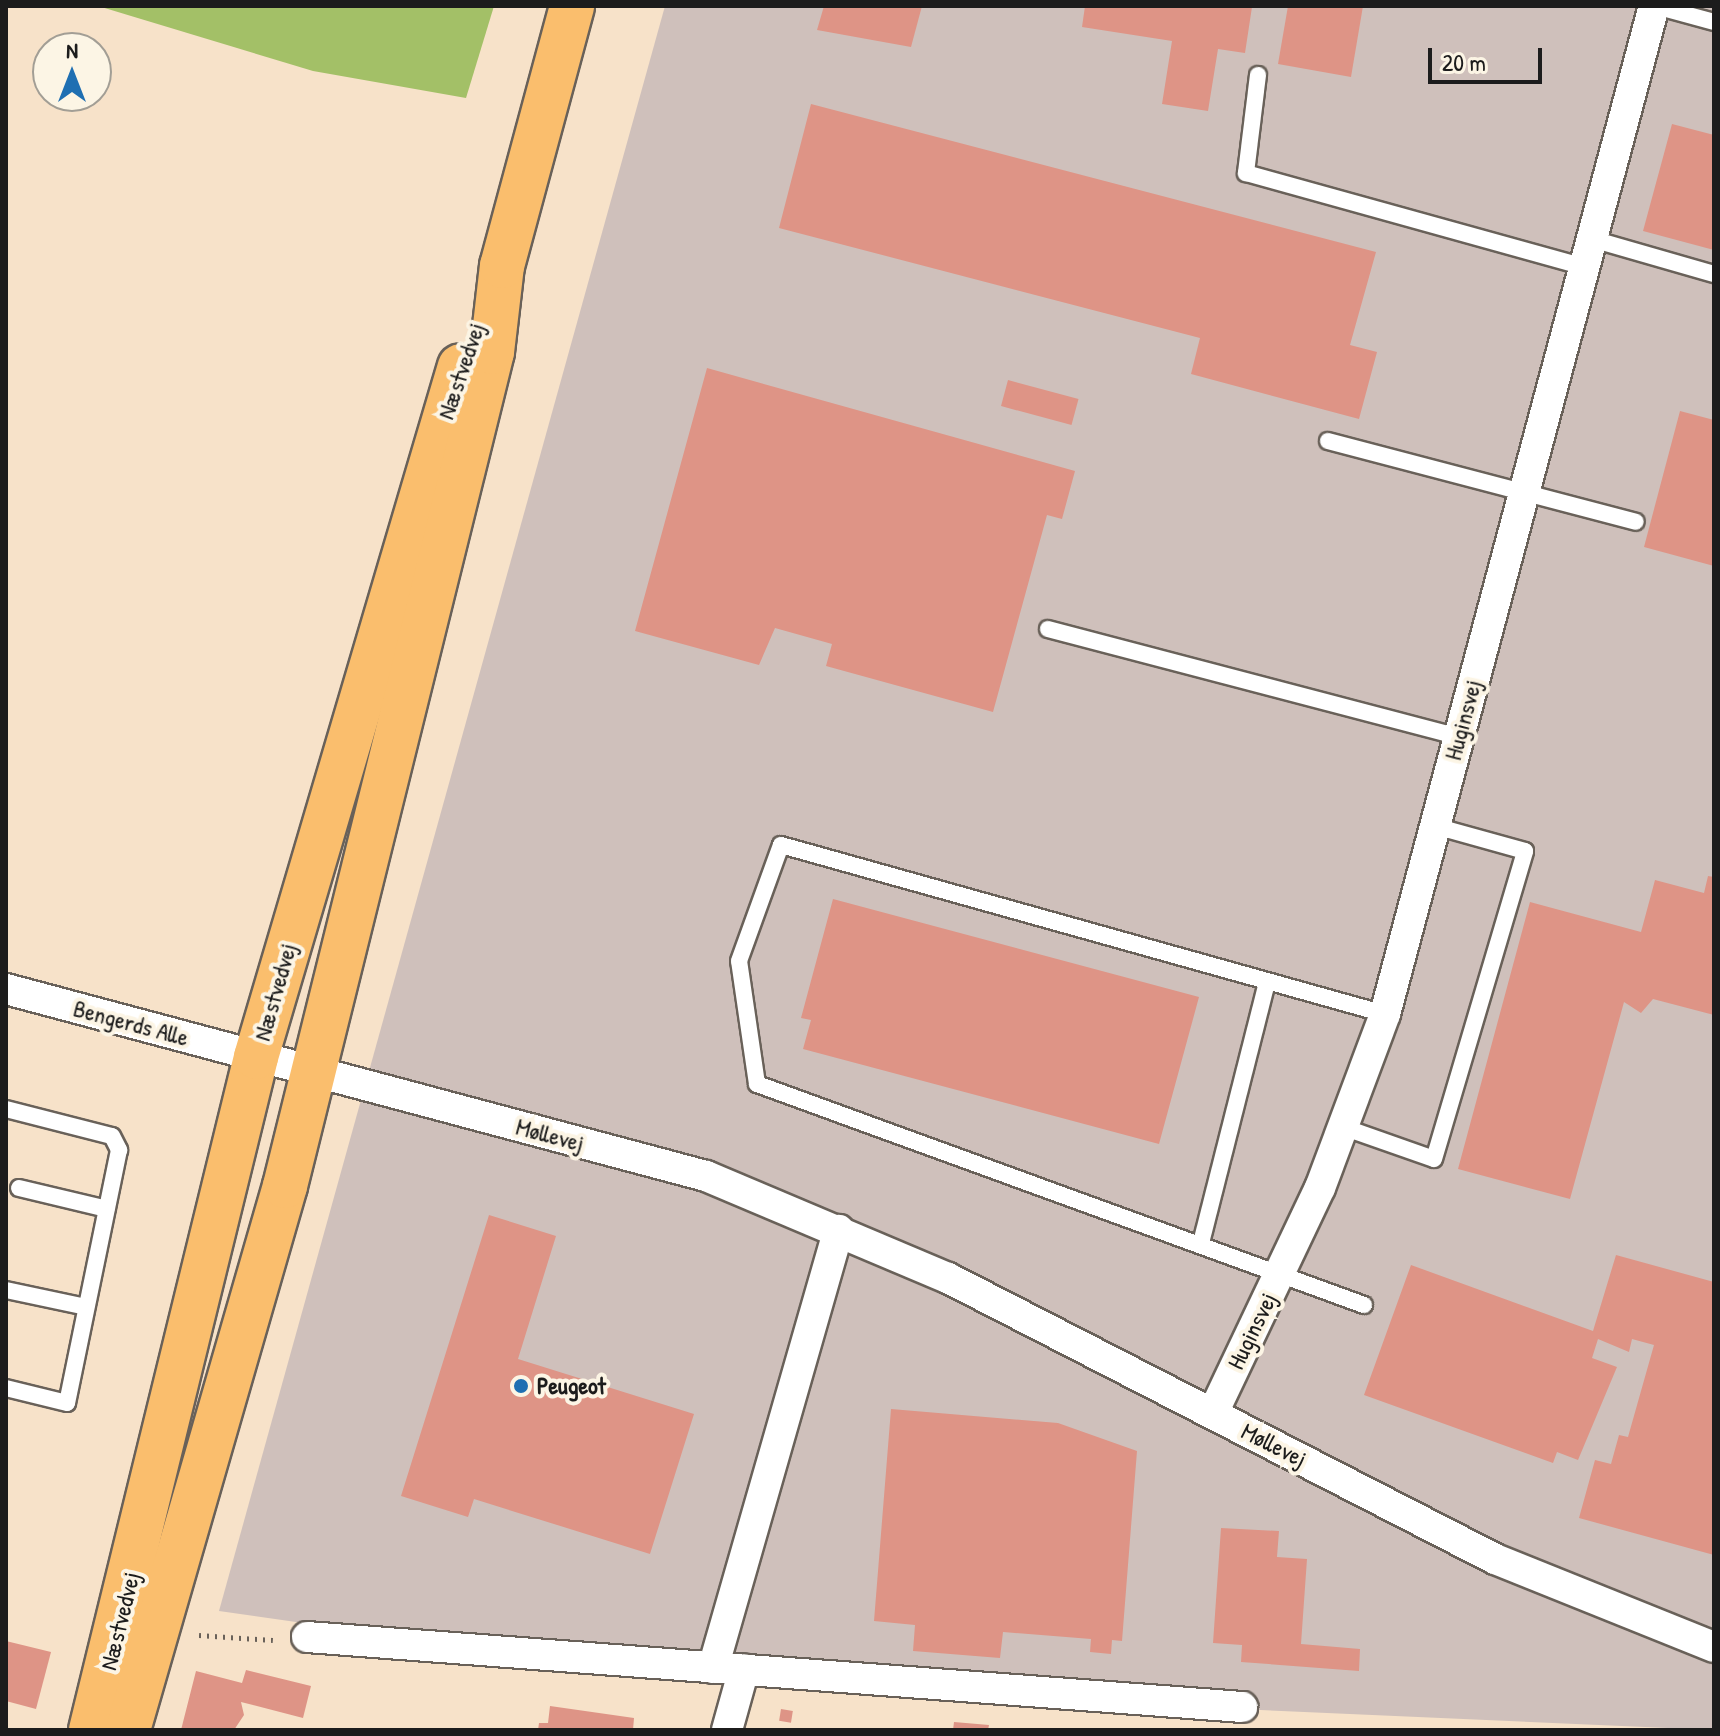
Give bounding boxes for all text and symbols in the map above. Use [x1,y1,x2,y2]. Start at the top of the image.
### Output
north arrow [32,32,112,112]
scale bar [1432,32,1546,82]
text: N [66,35,78,65]
text: 20 m [1442,46,1486,78]
street label: Næstvedvej [431,319,491,423]
street label: Huginsvej [1439,677,1487,763]
street label: Næstvedvej [247,940,303,1044]
street label: Bengerds Alle [70,994,192,1052]
street label: Møllevej [513,1112,587,1158]
street label: Huginsvej [1221,1288,1283,1374]
place label: Peugeot [537,1372,606,1400]
marker: Peugeot [512,1377,530,1395]
street label: Møllevej [1237,1416,1311,1474]
street label: Næstvedvej [94,1569,146,1673]

